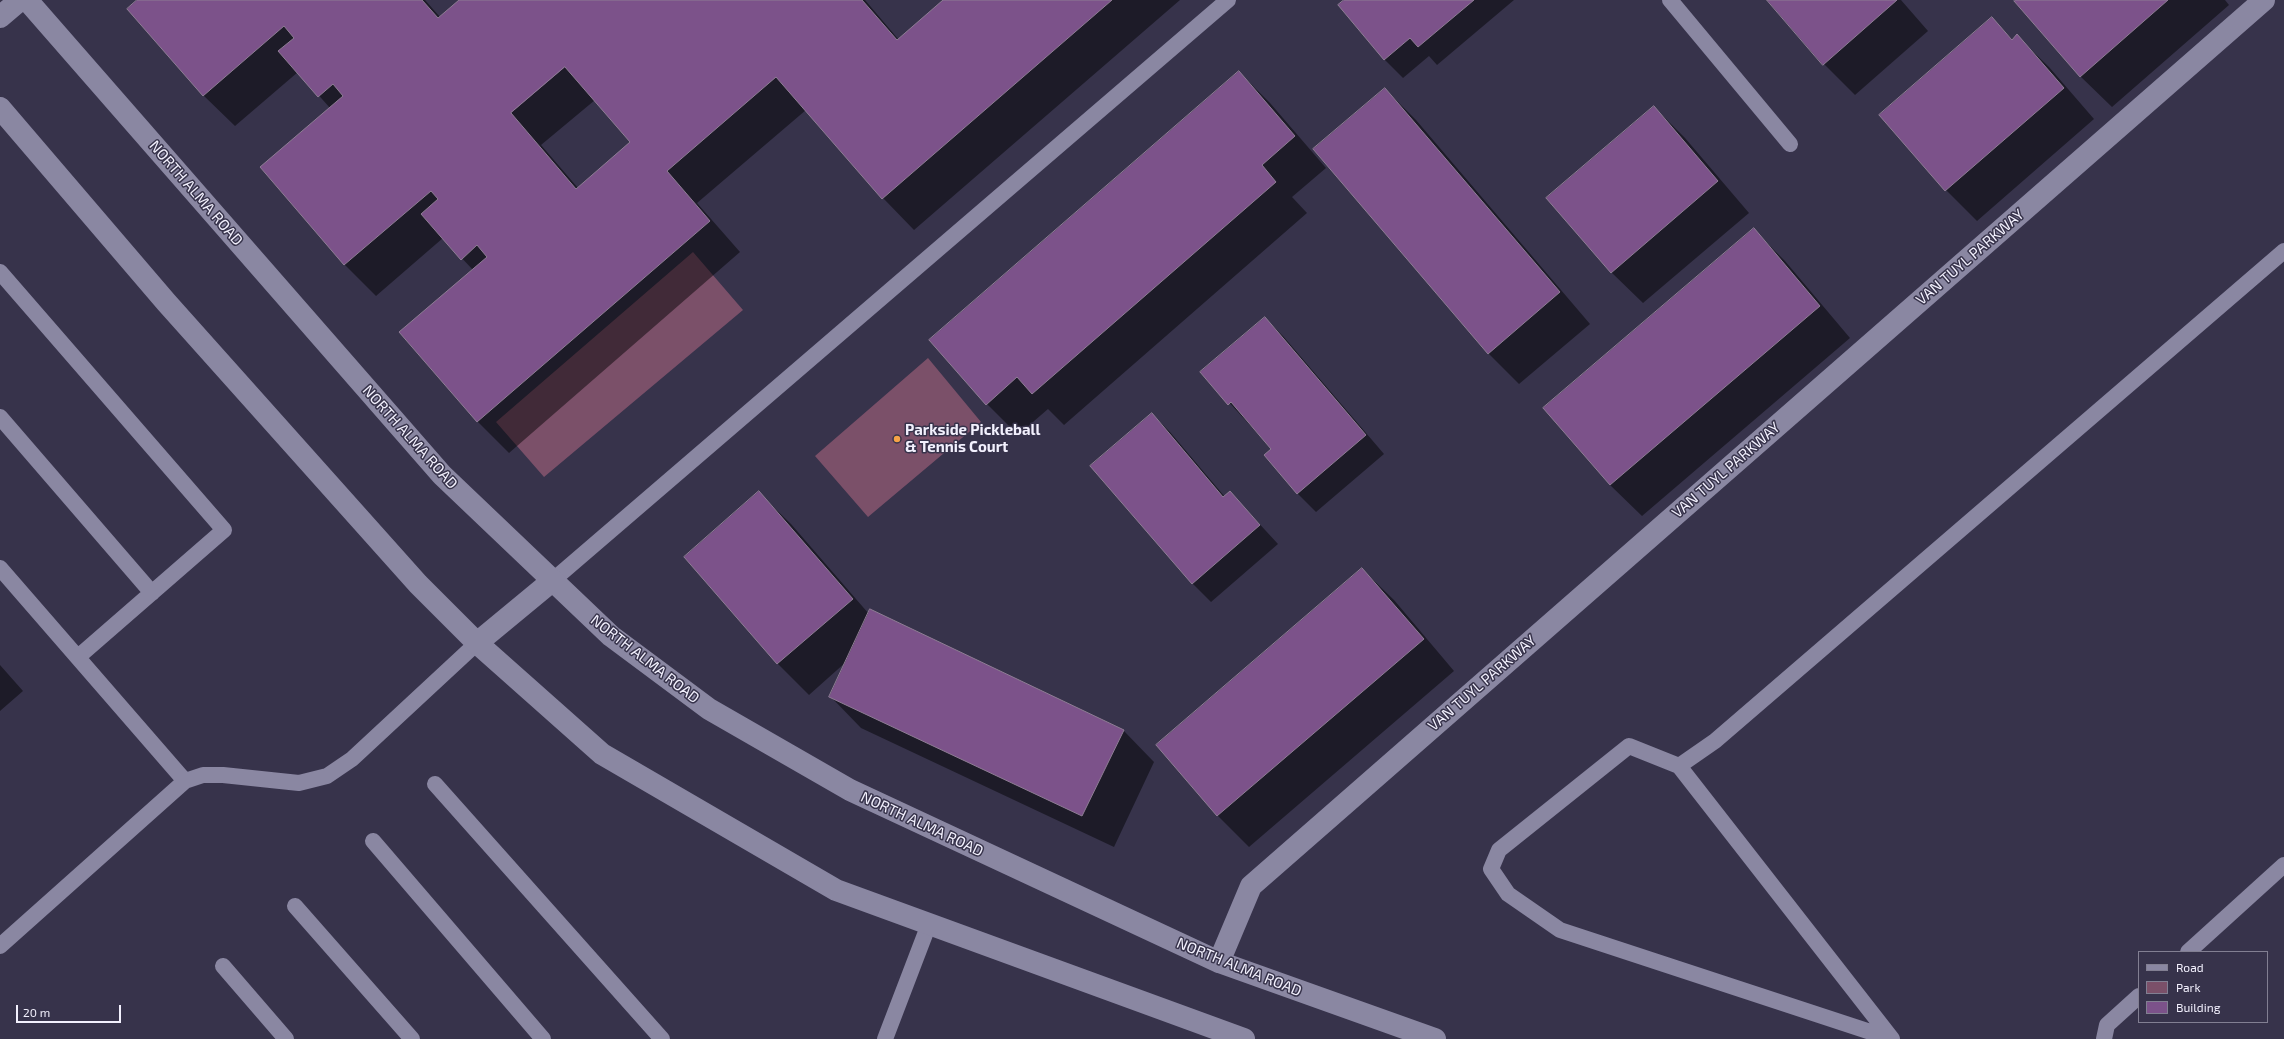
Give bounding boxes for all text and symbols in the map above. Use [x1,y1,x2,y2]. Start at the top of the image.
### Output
street label: NORTH ALMA ROAD [146,137,246,249]
street label: VAN TUYL PARKWAY [1912,205,2028,309]
street label: NORTH ALMA ROAD [359,381,461,493]
street label: VAN TUYL PARKWAY [1668,418,1784,522]
place label: Parkside Pickleball & Tennis Court [905,421,1040,456]
marker: Parkside Pickleball & Tennis Court [892,434,902,444]
street label: NORTH ALMA ROAD [587,611,703,707]
street label: VAN TUYL PARKWAY [1424,631,1540,735]
street label: NORTH ALMA ROAD [858,788,986,860]
street label: NORTH ALMA ROAD [1174,934,1304,1000]
legend [2138,951,2268,1023]
text: Road [2176,960,2204,974]
text: Park [2176,980,2201,994]
scale bar [18,997,123,1023]
text: Building [2176,1000,2220,1014]
text: 20 m [23,1005,50,1019]

